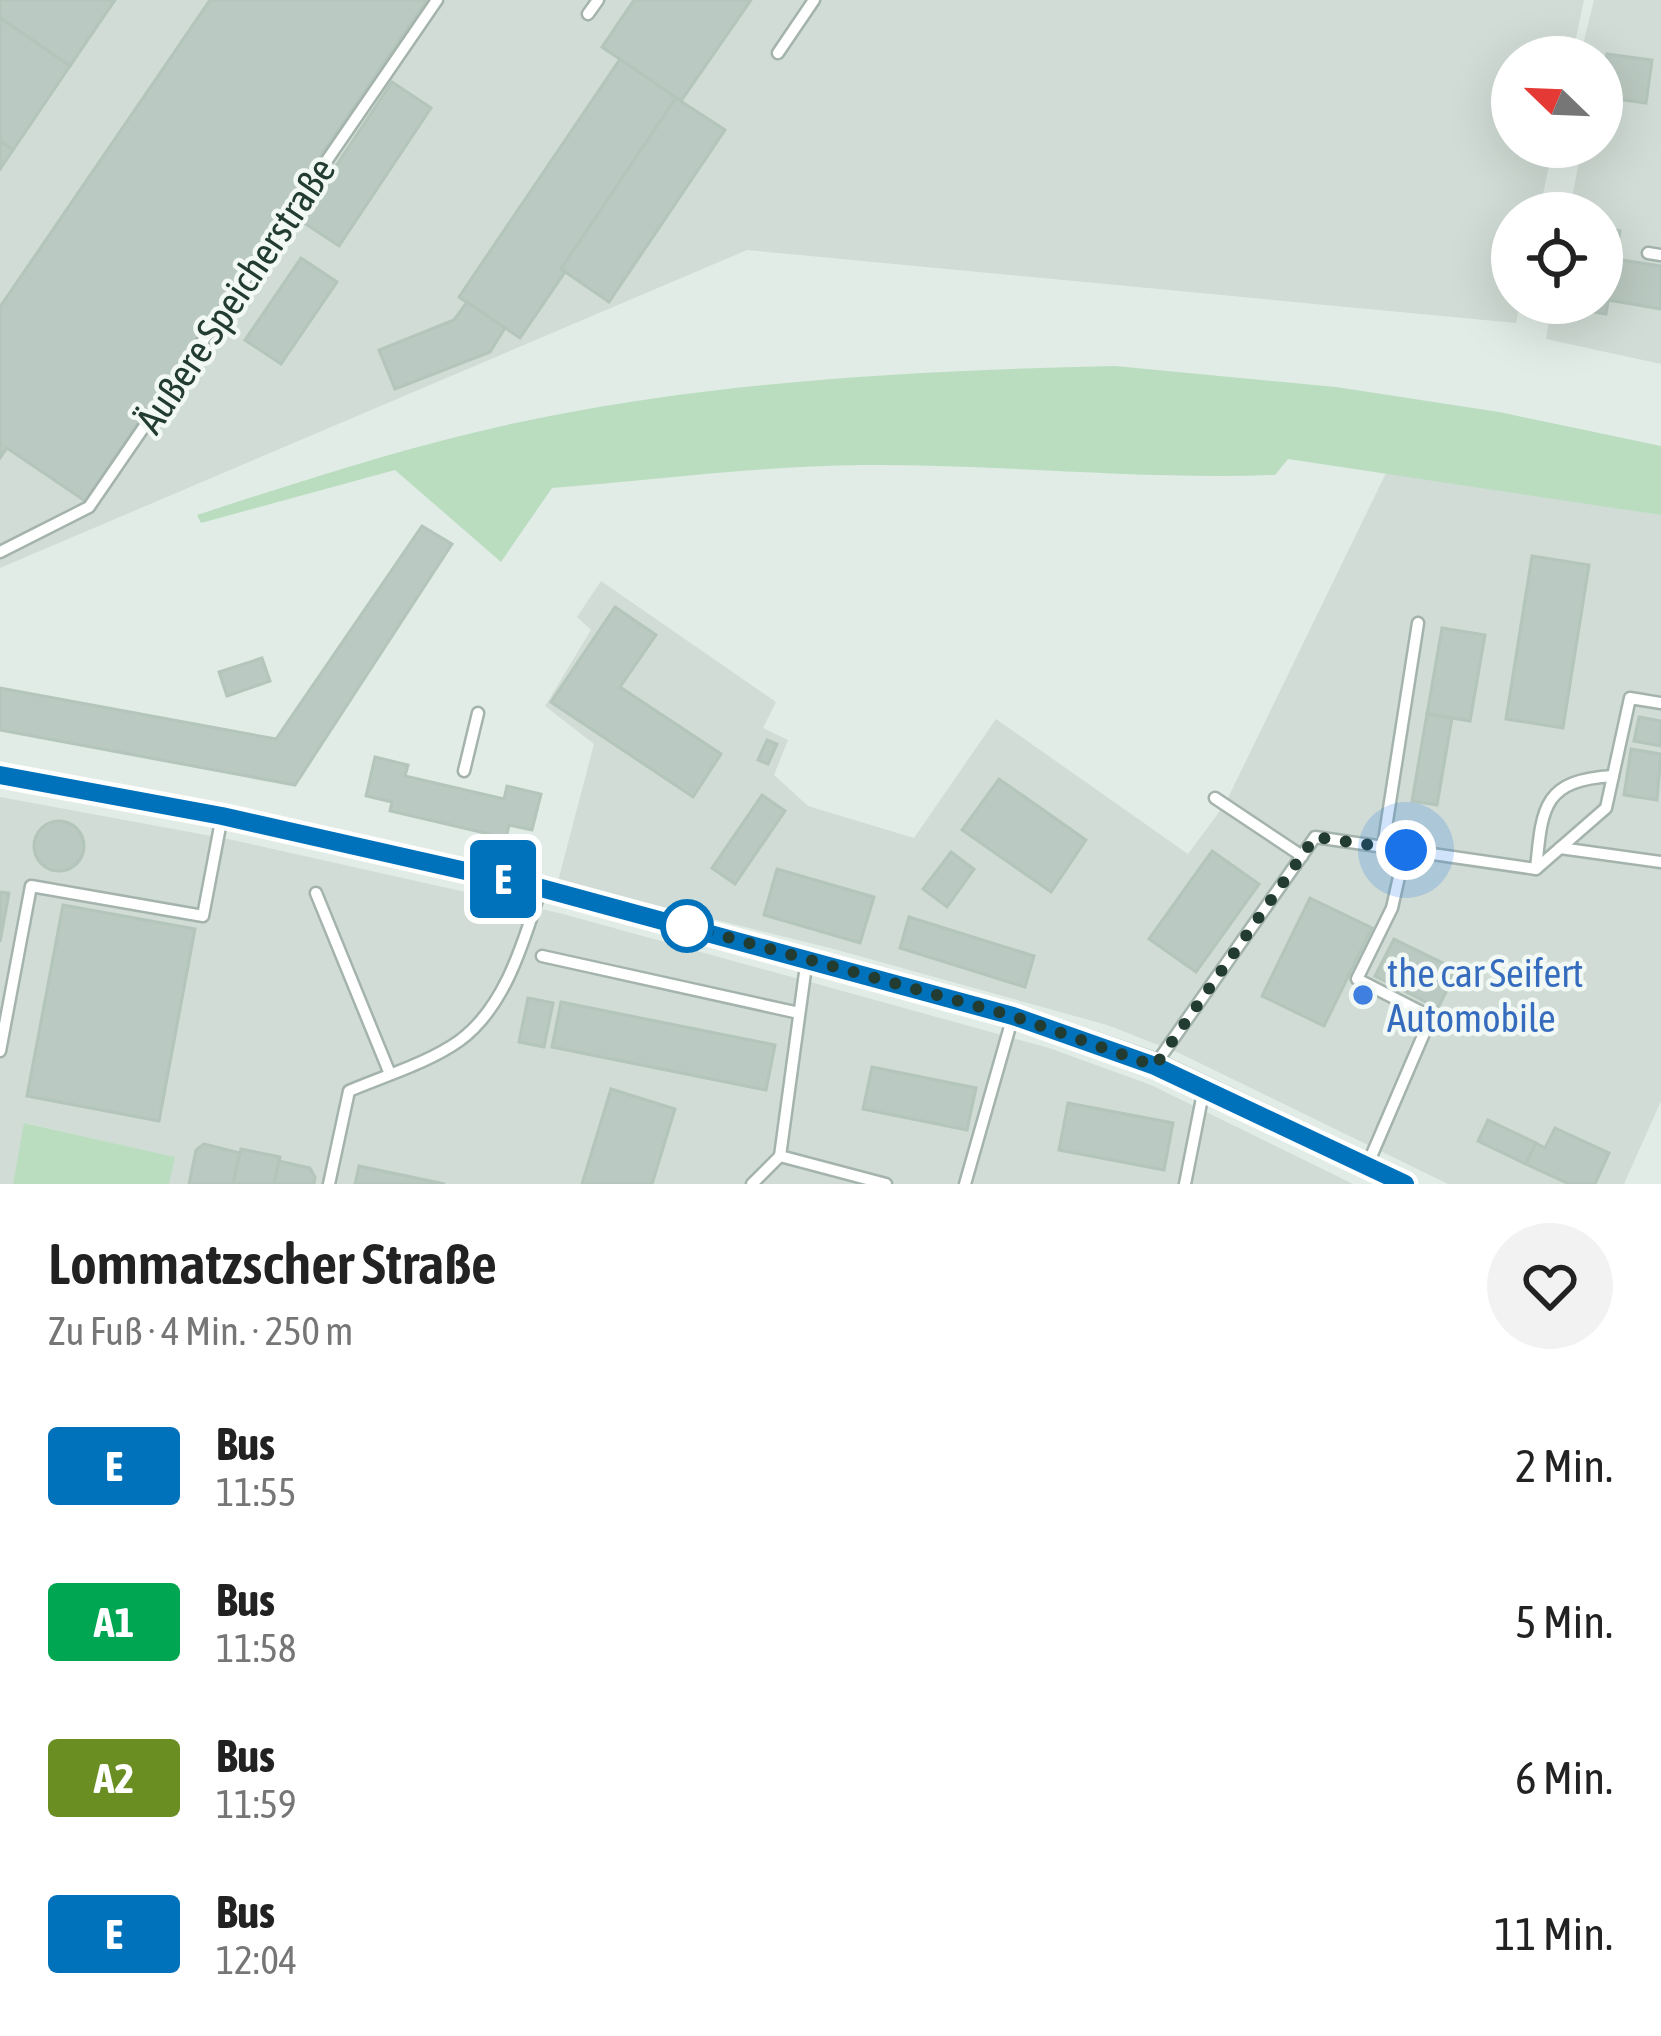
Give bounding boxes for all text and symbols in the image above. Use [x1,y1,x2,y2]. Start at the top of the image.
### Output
north arrow [1491,36,1623,168]
map controls [1491,36,1623,324]
street label: Äußere Speicherstraße [127,149,343,441]
button: locate [1491,192,1623,324]
your location [1376,820,1436,880]
line badge: E [464,840,542,918]
text: E [494,855,512,903]
unlabelled marker [662,901,712,951]
place label: the car Seifert Automobile [1387,951,1583,1040]
marker: the car Seifert Automobile [1350,982,1376,1008]
button: heart [1487,1223,1613,1349]
text: Lommatzscher Straße [48,1231,497,1296]
text: Zu Fuß · 4 Min. · 250 m [48,1309,353,1353]
text: Bus [216,1418,275,1470]
text: 2 Min. [1515,1440,1613,1492]
text: E [105,1442,123,1490]
text: 11:55 [216,1470,296,1514]
text: Bus [216,1574,275,1626]
text: 5 Min. [1515,1596,1613,1648]
text: A1 [94,1598,134,1646]
text: 11:58 [216,1626,296,1670]
text: Bus [216,1730,275,1782]
text: 6 Min. [1515,1752,1613,1804]
text: A2 [94,1754,134,1802]
text: 11:59 [216,1782,296,1826]
text: Bus [216,1886,275,1938]
text: 11 Min. [1494,1908,1613,1960]
text: E [105,1910,123,1958]
text: 12:04 [216,1938,297,1982]

